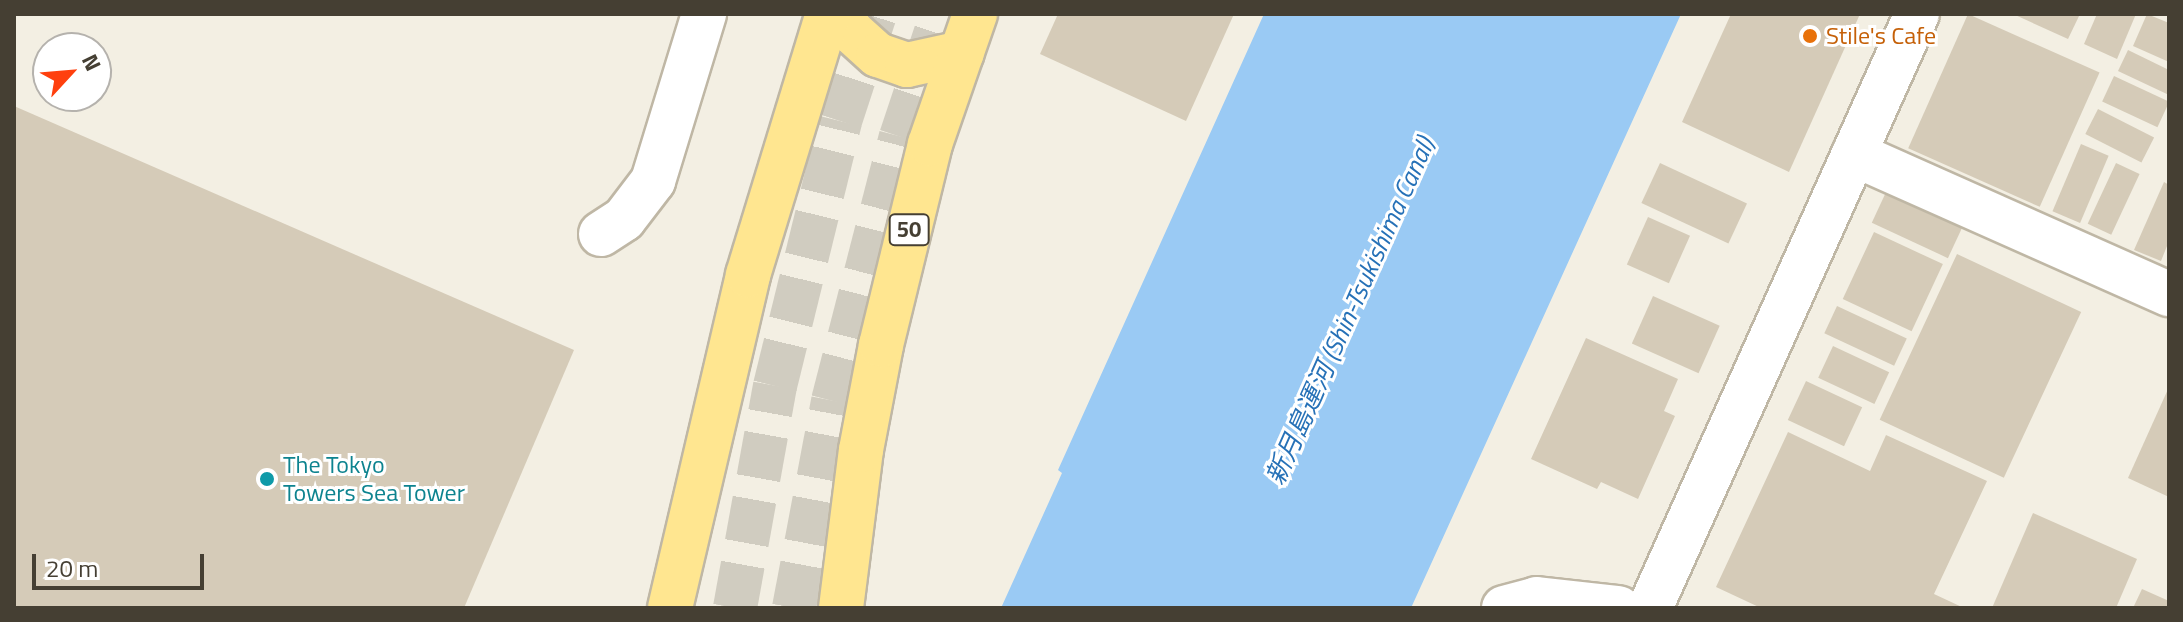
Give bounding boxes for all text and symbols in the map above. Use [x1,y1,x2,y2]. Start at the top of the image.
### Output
place label: Stile's Cafe [1826,22,1936,50]
marker: Stile's Cafe [1801,27,1819,45]
north arrow [32,32,112,112]
text: N [73,48,110,77]
water label: 新月島運河 (Shin-Tsukishima Canal) [1259,133,1441,489]
road number: 50 [887,212,931,248]
place label: The Tokyo Towers Sea Tower [283,451,465,507]
marker: The Tokyo Towers Sea Tower [258,470,276,488]
scale bar [36,538,208,588]
text: 20 m [46,550,98,586]

